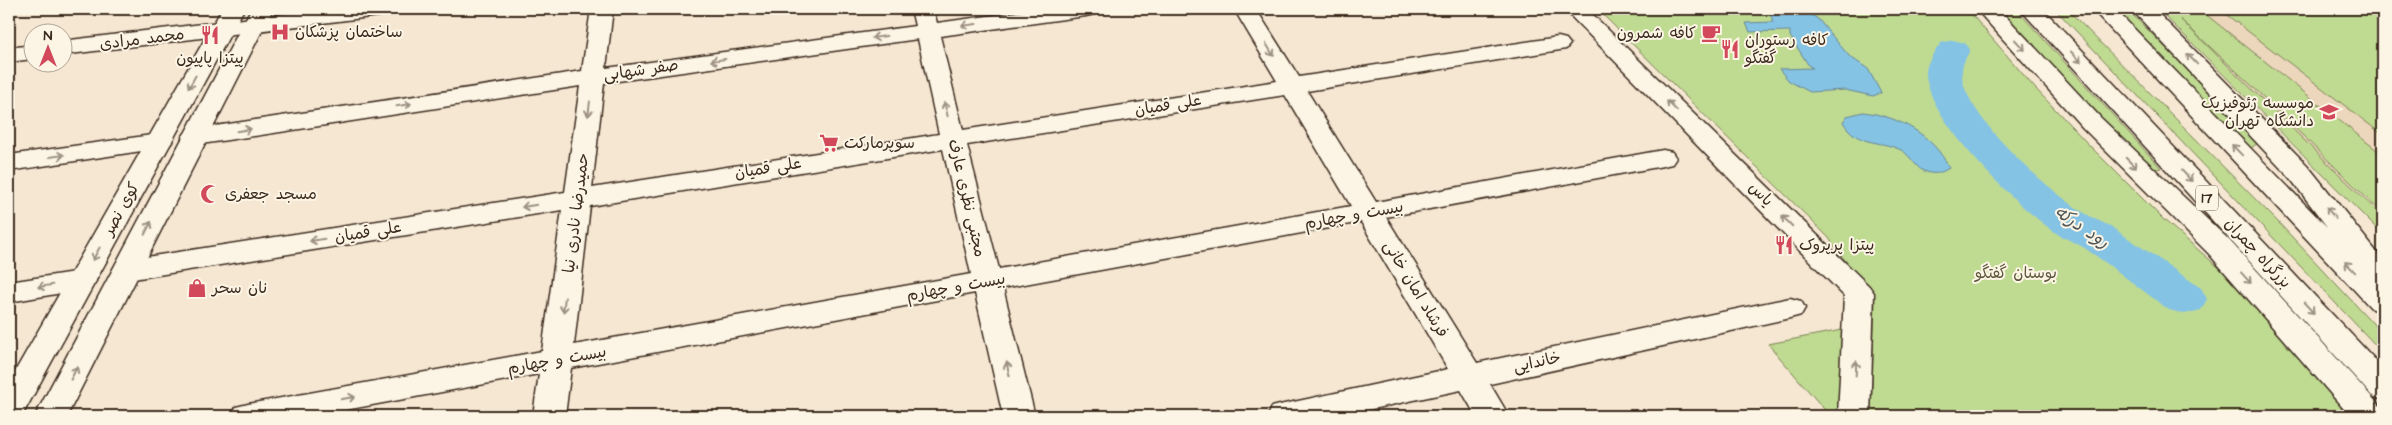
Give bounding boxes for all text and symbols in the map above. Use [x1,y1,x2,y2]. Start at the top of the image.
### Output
one-way arrow [961,20,977,30]
hospital icon: ساختمان پزشکان [269,21,291,43]
place label: ساختمان پزشکان [295,21,403,43]
north arrow [22,22,72,72]
place label: کافه شمرون [1617,22,1696,44]
cafe icon: کافه شمرون [1700,22,1722,44]
street label: محمد مرادی [98,23,186,55]
restaurant icon: پیتزا پاپیون [199,24,221,46]
text: N [44,26,53,46]
place label: کافه رستوران گفتگو [1743,29,1829,69]
one-way arrow [871,33,887,43]
restaurant icon: کافه رستوران گفتگو [1719,38,1741,60]
one-way arrow [2014,38,2026,51]
one-way arrow [1266,43,1276,57]
place label: پیتزا پاپیون [176,47,244,69]
one-way arrow [2070,51,2082,64]
one-way arrow [2186,53,2198,65]
street label: صفر شهابی [602,54,680,86]
one-way arrow [711,55,727,65]
one-way arrow [187,74,197,89]
street label: علی قمیان [1133,89,1203,121]
place label: موسسه ژئوفیزیک دانشگاه تهران [2201,92,2314,132]
one-way arrow [396,100,412,110]
one-way arrow [584,101,594,117]
one-way arrow [941,101,950,117]
one-way arrow [1667,101,1679,113]
school or university icon: موسسه ژئوفیزیک دانشگاه تهران [2318,101,2340,123]
one-way arrow [235,124,251,134]
supermarket icon: سوپرمارکت [818,132,840,154]
place label: سوپرمارکت [844,132,915,154]
street label: مجتبی نظری عارف [943,137,991,259]
one-way arrow [2231,143,2243,156]
one-way arrow [49,151,65,161]
street label: حمیدرضا نادری نیا [558,152,594,274]
street label: علی قمیان [733,152,803,184]
one-way arrow [2125,157,2138,169]
one-way arrow [2181,170,2193,183]
street label: یاس [1744,177,1778,211]
street label: کوی نصر [96,178,145,241]
mosque icon: مسجد جعفری [199,183,221,205]
place label: مسجد جعفری [225,183,317,205]
road number: 17 [2196,186,2218,210]
street label: بیست و چهارم [1303,195,1405,236]
water label: رود درکه [2050,200,2114,255]
one-way arrow [522,202,538,212]
one-way arrow [2326,207,2337,220]
street label: بزرگراه چمران [2220,213,2296,293]
one-way arrow [1781,215,1794,227]
street label: علی قمیان [333,216,403,248]
one-way arrow [143,221,153,236]
restaurant icon: پیتزا پرپروک [1773,234,1795,256]
place label: پیتزا پرپروک [1799,234,1874,256]
one-way arrow [309,235,325,245]
street label: فرشاد امان خانی [1378,236,1454,342]
one-way arrow [90,247,100,261]
one-way arrow [2344,261,2356,273]
park label: بوستان گفتگو [1973,262,2057,284]
street label: بیست و چهارم [905,267,1007,308]
one-way arrow [2240,271,2252,284]
shop icon: نان سحر [186,277,208,299]
place label: نان سحر [210,277,267,299]
one-way arrow [37,282,53,292]
one-way arrow [558,297,568,313]
one-way arrow [2303,302,2315,315]
street label: بیست و چهارم [506,340,608,381]
street label: خاندایی [1511,346,1563,378]
one-way arrow [1851,360,1861,376]
one-way arrow [1003,361,1012,377]
one-way arrow [70,366,79,381]
one-way arrow [340,393,356,402]

